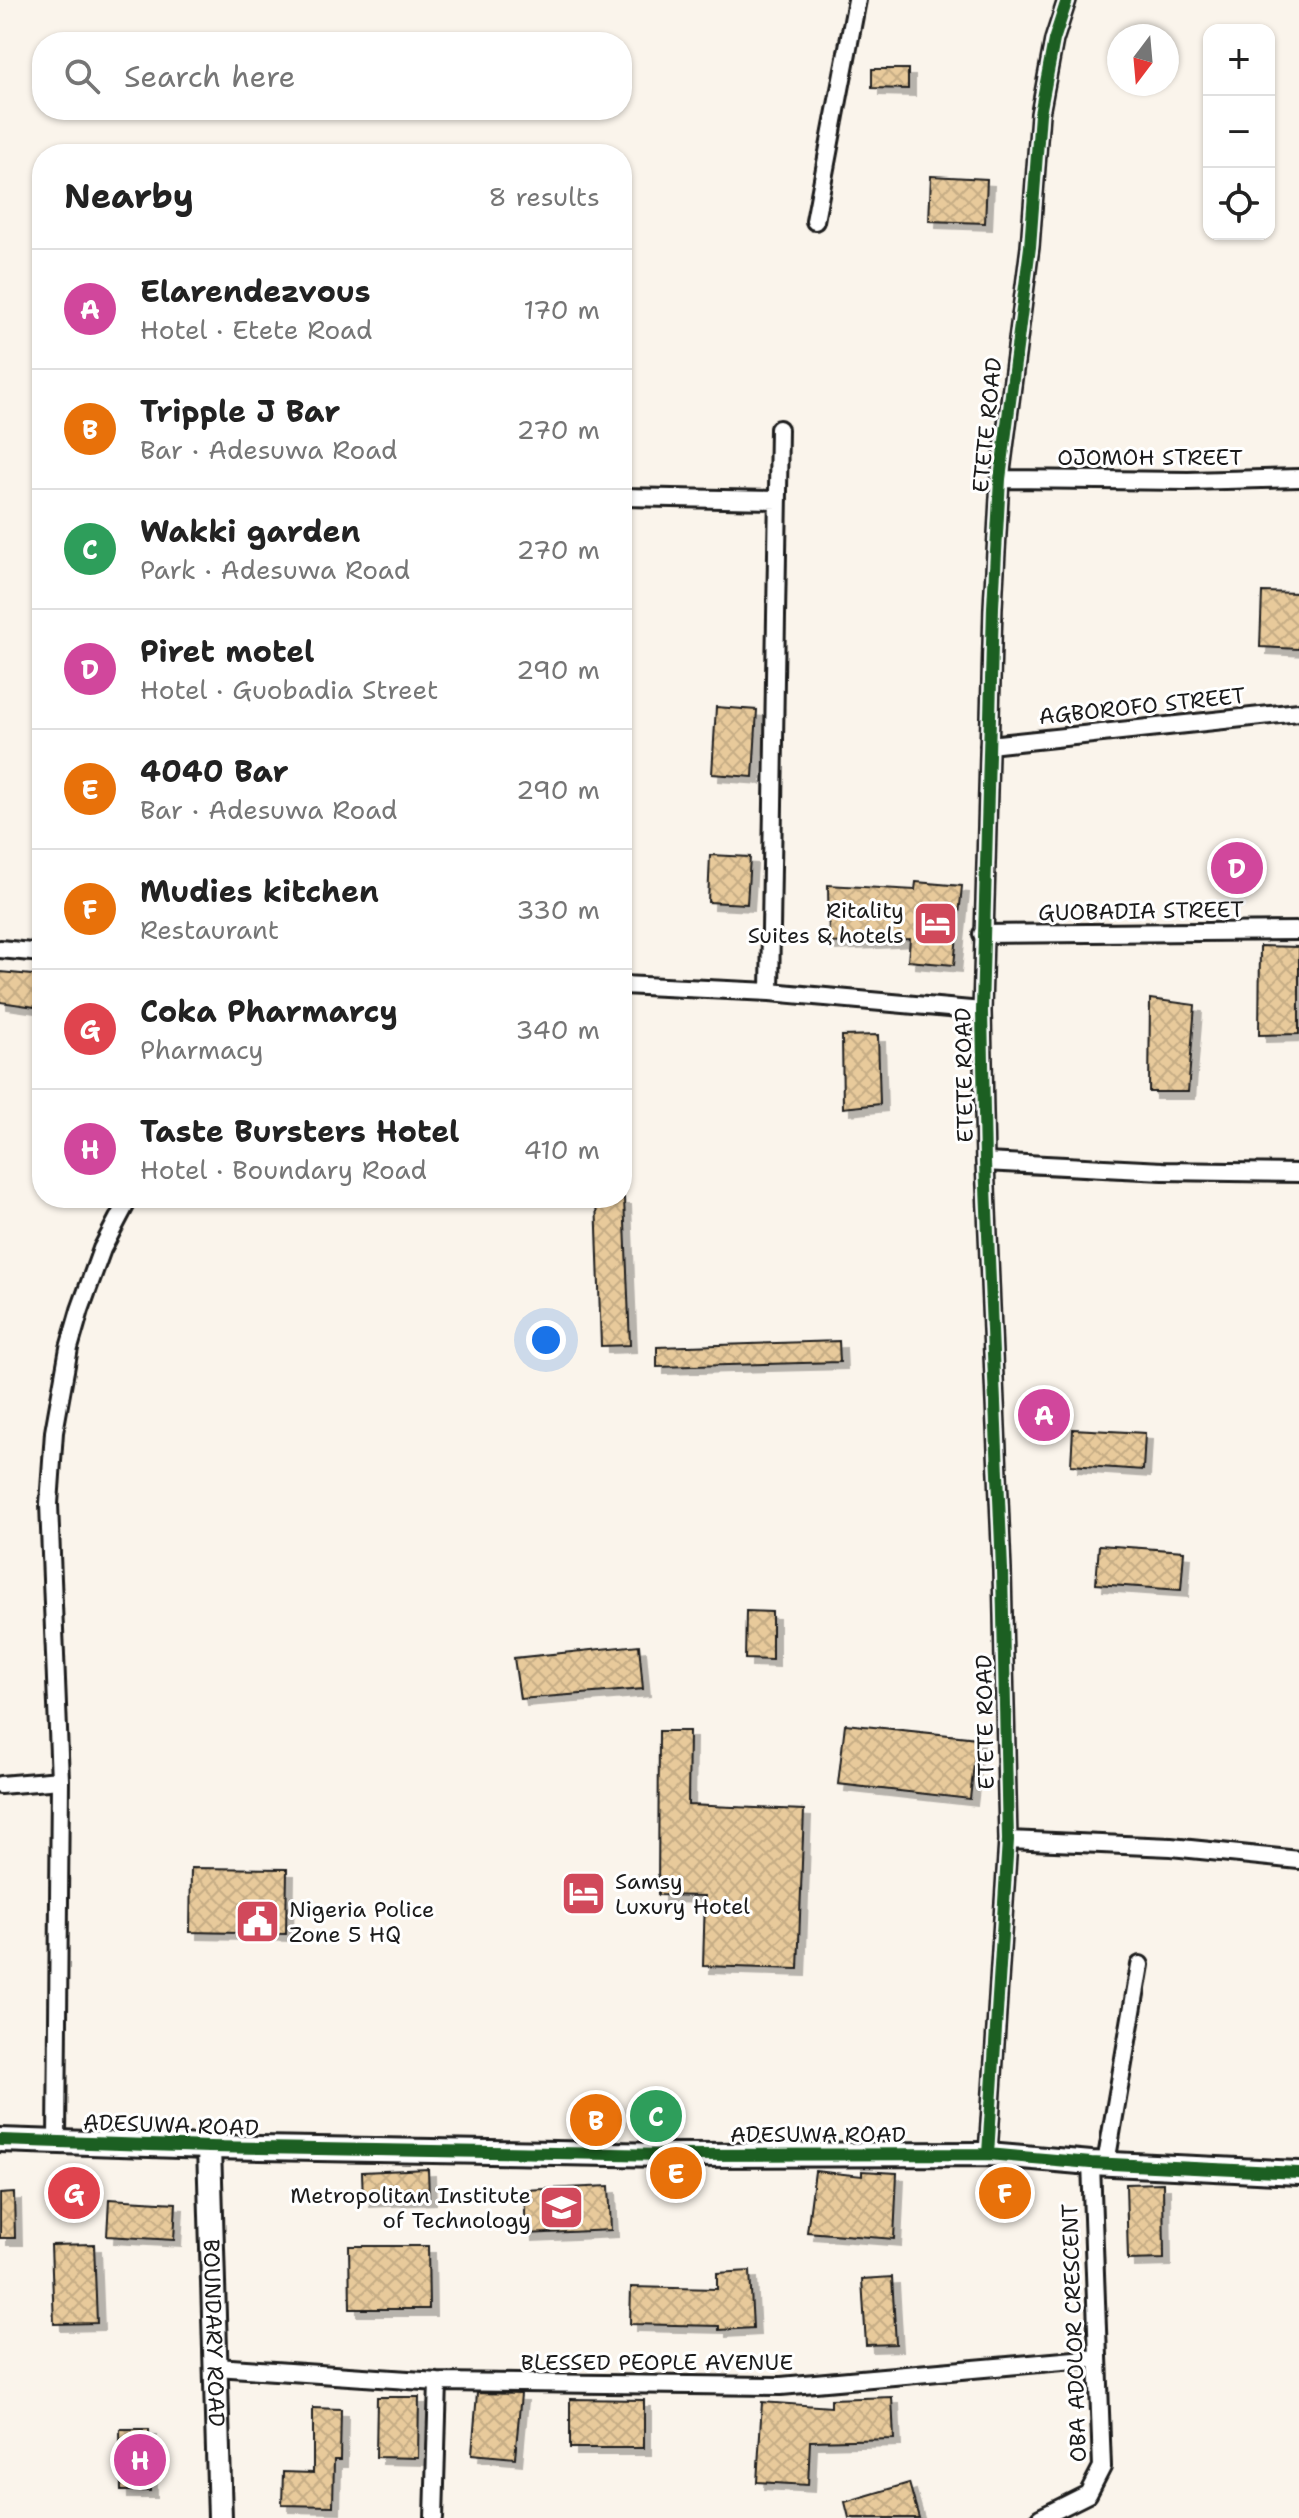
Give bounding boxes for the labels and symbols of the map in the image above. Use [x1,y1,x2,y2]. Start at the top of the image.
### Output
north arrow [1107,24,1179,96]
street label: ETETE ROAD [966,356,1008,494]
street label: OJOMOH STREET [1057,443,1243,472]
street label: AGBOROFO STREET [1037,681,1247,731]
pin: D [1211,838,1263,898]
street label: GUOBADIA STREET [1038,895,1245,927]
place label: Ritality Suites & hotels [748,896,904,950]
hotel icon: Ritality Suites & hotels [911,899,959,947]
street label: ETETE ROAD [948,1007,980,1143]
your location [526,1320,566,1360]
pin: A [1018,1385,1070,1445]
street label: ETETE ROAD [969,1654,1001,1790]
place label: Samsy Luxury Hotel [615,1867,750,1921]
hotel icon: Samsy Luxury Hotel [560,1870,608,1918]
place label: Nigeria Police Zone 5 HQ [289,1895,435,1949]
public building icon: Nigeria Police Zone 5 HQ [234,1898,282,1946]
pin: C [630,2086,682,2146]
pin: B [570,2090,622,2150]
street label: ADESUWA ROAD [83,2107,259,2143]
street label: ADESUWA ROAD [730,2120,906,2149]
pin: E [650,2143,702,2203]
pin: G [48,2163,100,2223]
pin: F [979,2163,1031,2223]
place label: Metropolitan Institute of Technology [290,2181,531,2235]
school or university icon: Metropolitan Institute of Technology [538,2184,586,2232]
street label: OBA ADOLOR CRESCENT [1055,2203,1093,2463]
street label: BOUNDARY ROAD [197,2239,232,2427]
street label: BLESSED PEOPLE AVENUE [521,2348,793,2377]
pin: H [114,2430,166,2490]

